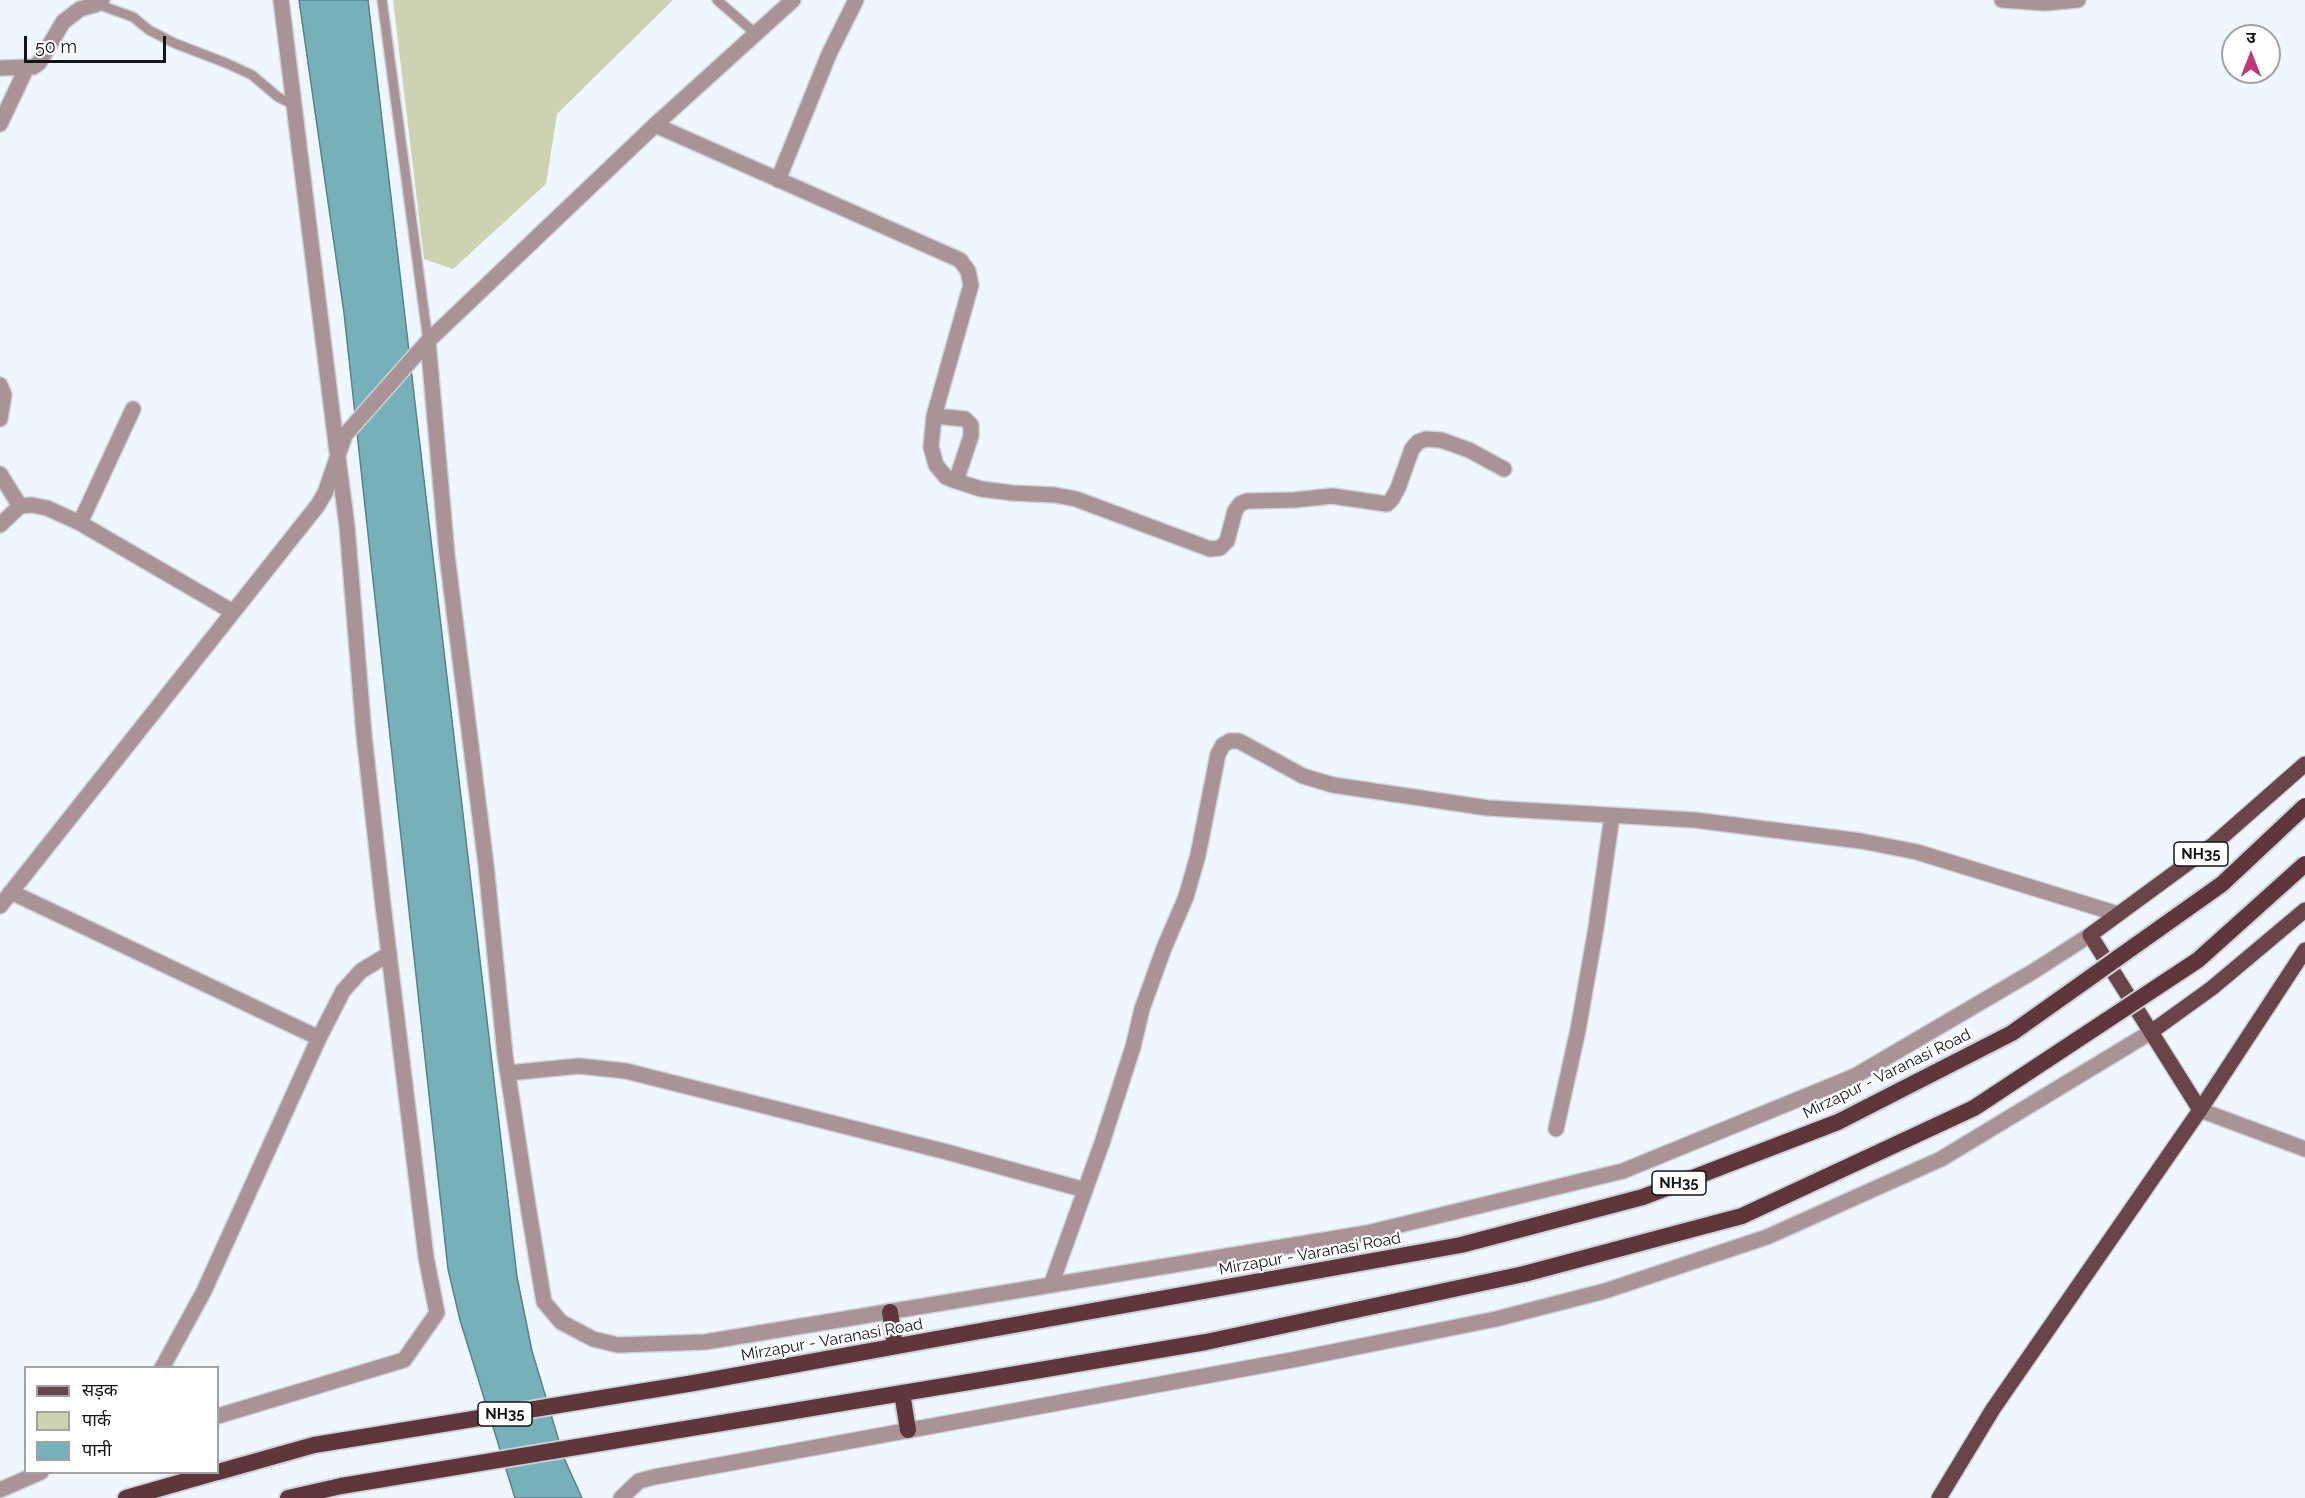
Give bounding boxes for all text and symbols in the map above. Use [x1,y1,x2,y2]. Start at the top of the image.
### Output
scale bar [27,24,170,62]
north arrow [2221,24,2281,84]
text: उ [2246,28,2256,47]
text: 50 m [35,36,77,57]
road number: NH35 [2174,842,2228,866]
street label: Mirzapur - Varanasi Road [1800,1025,1974,1123]
road number: NH35 [1652,1171,1706,1195]
street label: Mirzapur - Varanasi Road [1218,1229,1402,1279]
street label: Mirzapur - Varanasi Road [740,1315,924,1365]
legend [24,1366,219,1474]
text: सड़क [82,1379,118,1400]
road number: NH35 [478,1402,532,1426]
text: पार्क [82,1409,111,1430]
text: पानी [82,1439,112,1460]

